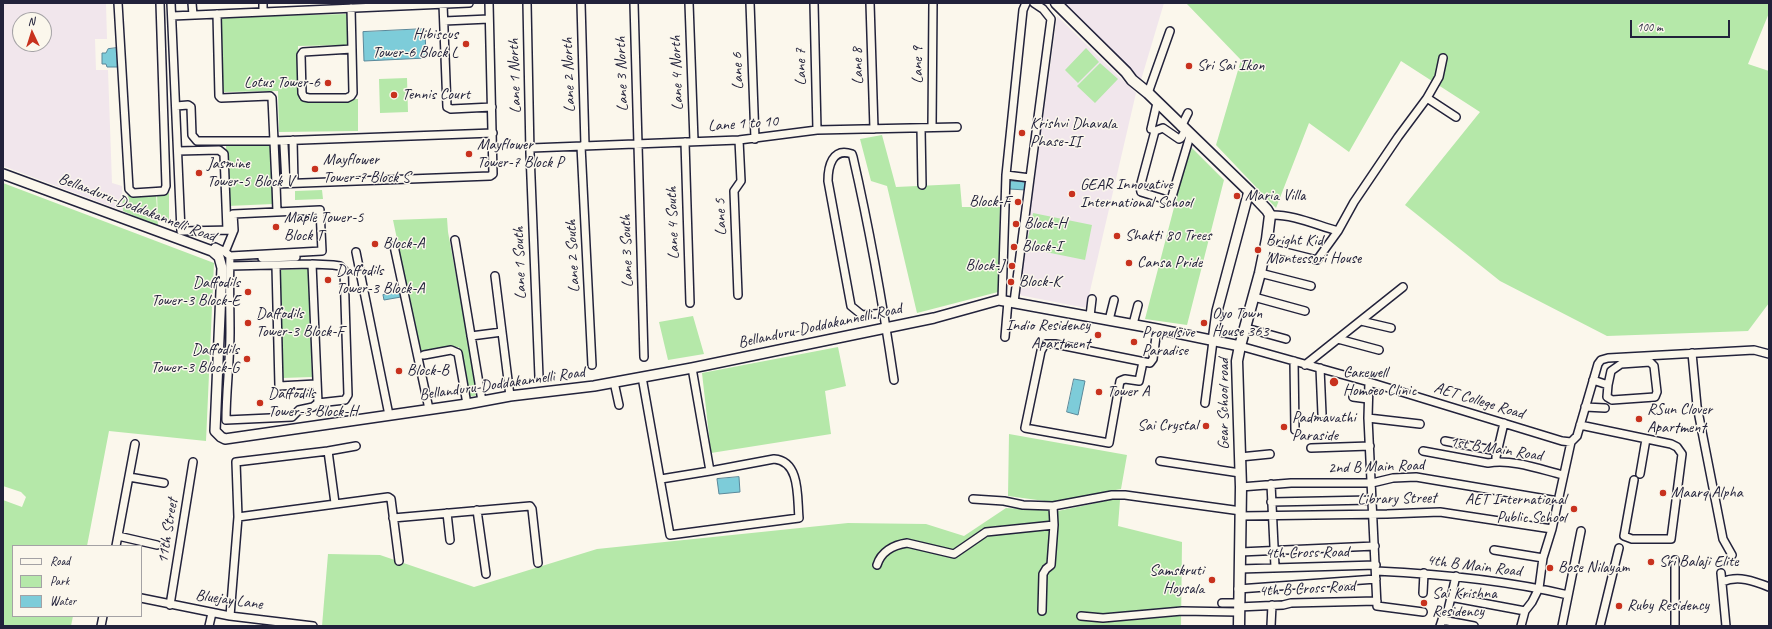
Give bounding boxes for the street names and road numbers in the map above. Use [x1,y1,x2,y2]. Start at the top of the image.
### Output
street label: Lane 4 North [666,35,688,111]
street label: Lane 3 North [611,36,633,112]
street label: Lane 2 North [558,37,580,113]
street label: Lane 1 North [504,38,526,114]
street label: Lane 9 [908,46,928,84]
street label: Lane 8 [848,47,868,85]
street label: Lane 7 [791,48,811,86]
street label: Lane 6 [728,52,748,90]
street label: Lane 1 to 10 [707,112,779,136]
street label: Bellanduru-Doddakannelli Road [56,169,218,247]
street label: Lane 4 South [662,186,684,260]
street label: Lane 5 [711,198,731,236]
street label: Lane 3 South [616,214,638,288]
street label: Lane 2 South [562,219,584,293]
street label: Lane 1 South [509,226,531,300]
street label: Bellanduru-Doddakannelli Road [736,299,904,353]
street label: Gear School road [1214,358,1234,450]
street label: Bellanduru-Doddakannelli Road [418,363,586,405]
street label: AET College Road [1432,378,1526,424]
street label: 1st B Main Road [1448,432,1544,466]
street label: 2nd B Main Road [1328,456,1424,478]
street label: Library Street [1357,489,1437,509]
street label: 11th Street [153,497,183,565]
street label: 4th Cross Road [1265,543,1349,563]
street label: 4th B Main Road [1426,551,1522,581]
street label: 4th B Cross Road [1258,577,1356,601]
street label: Bluejay Lane [194,586,264,614]

